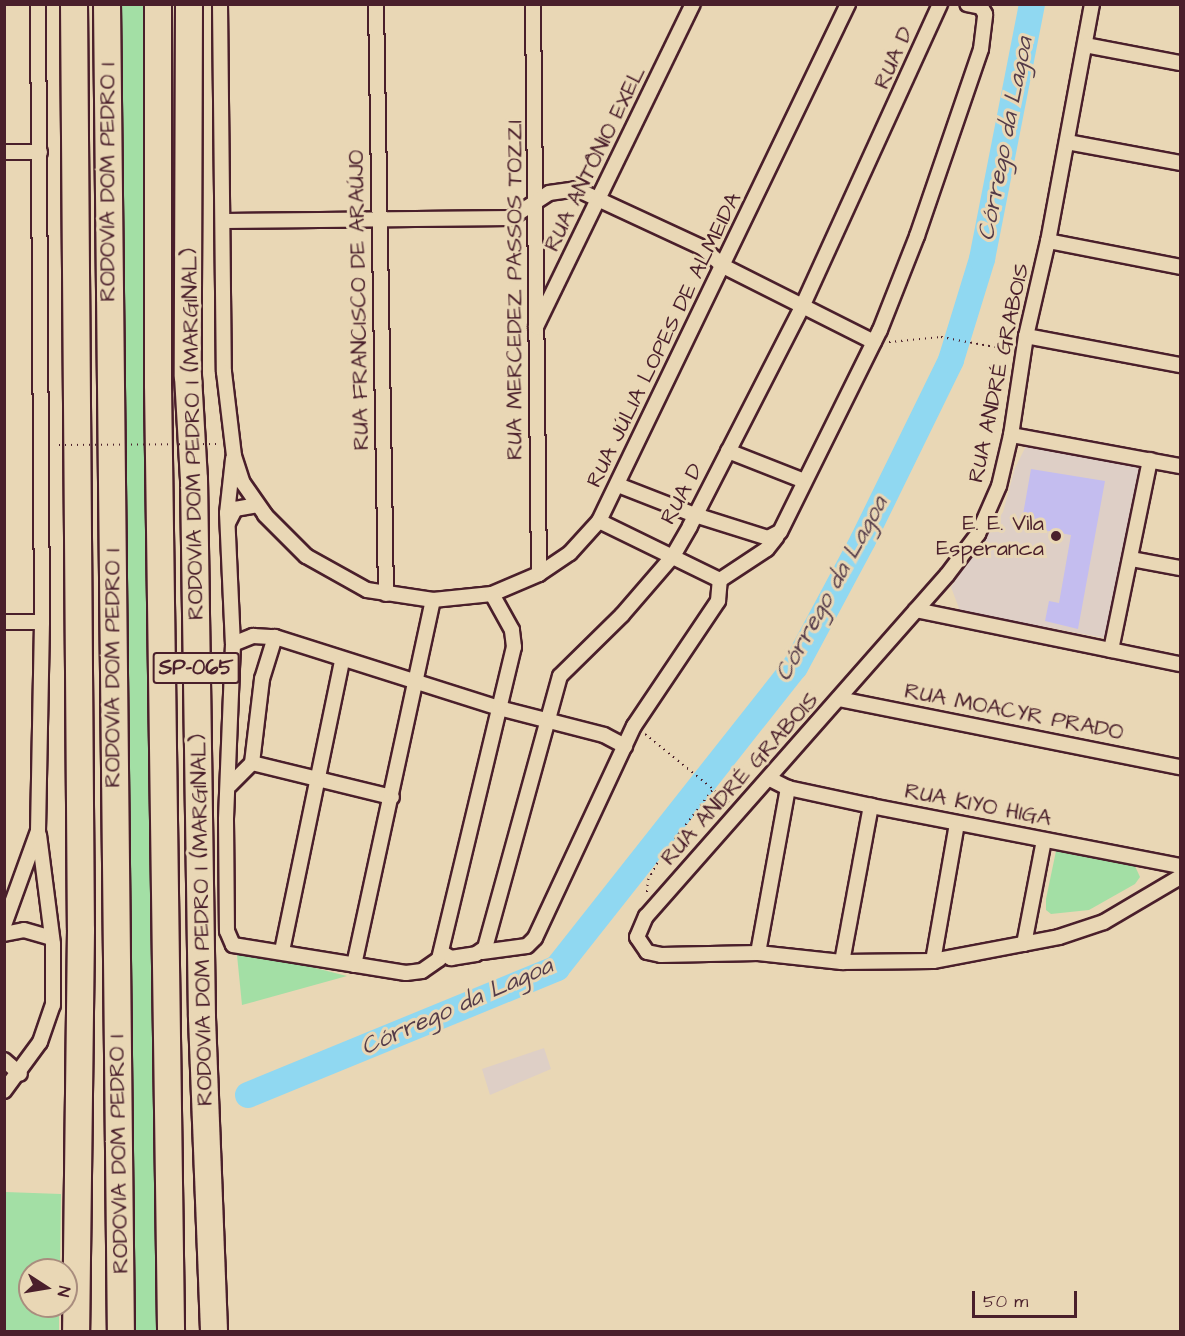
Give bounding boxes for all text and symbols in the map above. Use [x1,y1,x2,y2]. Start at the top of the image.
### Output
street label: RUA D [869,23,919,93]
water label: Córrego da Lagoa [972,35,1040,243]
street label: RODOVIA DOM PEDRO I [95,62,121,302]
street label: RUA ANTÔNIO EXEL [539,62,651,256]
street label: RUA MERCEDEZ PASSOS TOZZI [502,120,528,460]
street label: RUA FRANCISCO DE ARAÚJO [343,149,375,451]
street label: RUA JÚLIA LOPES DE ALMEIDA [581,188,747,492]
street label: RODOVIA DOM PEDRO I (MARGINAL) [177,248,209,620]
street label: RUA ANDRÉ GRABOIS [963,261,1035,485]
street label: RUA D [655,459,709,529]
water label: Córrego da Lagoa [769,492,895,686]
place label: E. E. Vila Esperanca [936,510,1044,562]
marker: E. E. Vila Esperanca [1049,529,1063,543]
street label: RODOVIA DOM PEDRO I [100,548,126,788]
road number: SP-065 [152,650,240,686]
street label: RUA MOACYR PRADO [902,678,1126,746]
street label: RUA ANDRÉ GRABOIS [655,687,825,871]
street label: RODOVIA DOM PEDRO I (MARGINAL) [186,734,218,1106]
street label: RUA KIYO HIGA [902,778,1054,832]
water label: Córrego da Lagoa [357,952,557,1062]
street label: RODOVIA DOM PEDRO I [104,1034,134,1274]
north arrow [18,1258,78,1318]
scale bar [975,1279,1080,1317]
text: N [52,1284,75,1299]
text: 50 m [983,1289,1028,1314]

